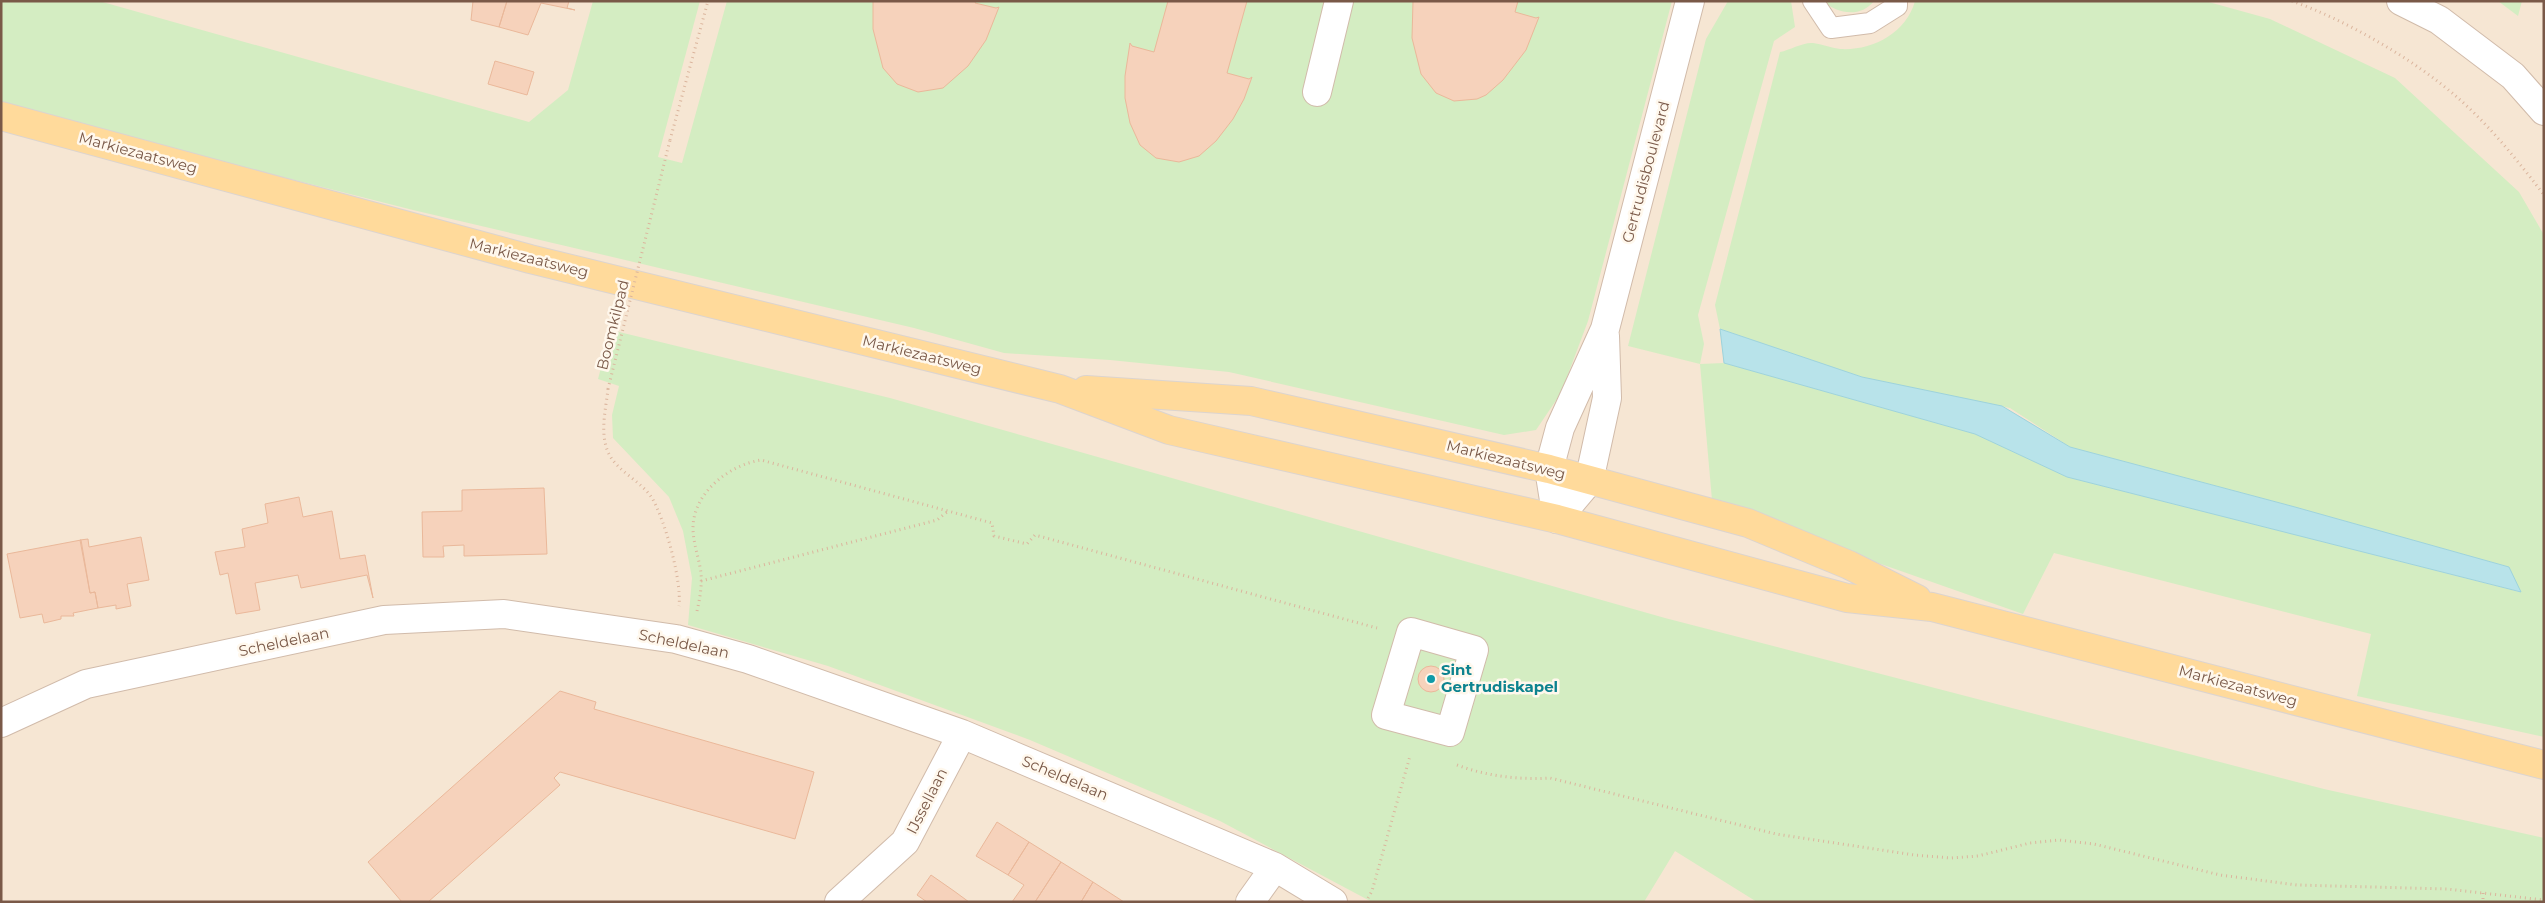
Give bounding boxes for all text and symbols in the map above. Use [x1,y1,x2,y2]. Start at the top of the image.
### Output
street label: Gertrudisboulevard [1617,99,1674,245]
street label: Markiezaatsweg [77,128,200,177]
street label: Markiezaatsweg [468,234,591,281]
street label: Boomkilpad [592,278,633,372]
street label: Markiezaatsweg [861,331,984,378]
street label: Markiezaatsweg [1445,436,1568,483]
street label: Scheldelaan [237,623,331,660]
street label: Scheldelaan [637,625,731,662]
place label: Sint Gertrudiskapel [1441,660,1558,696]
street label: Markiezaatsweg [2177,661,2300,710]
marker: Sint Gertrudiskapel [1425,673,1437,685]
street label: Scheldelaan [1019,751,1111,804]
street label: IJssellaan [902,765,951,837]

